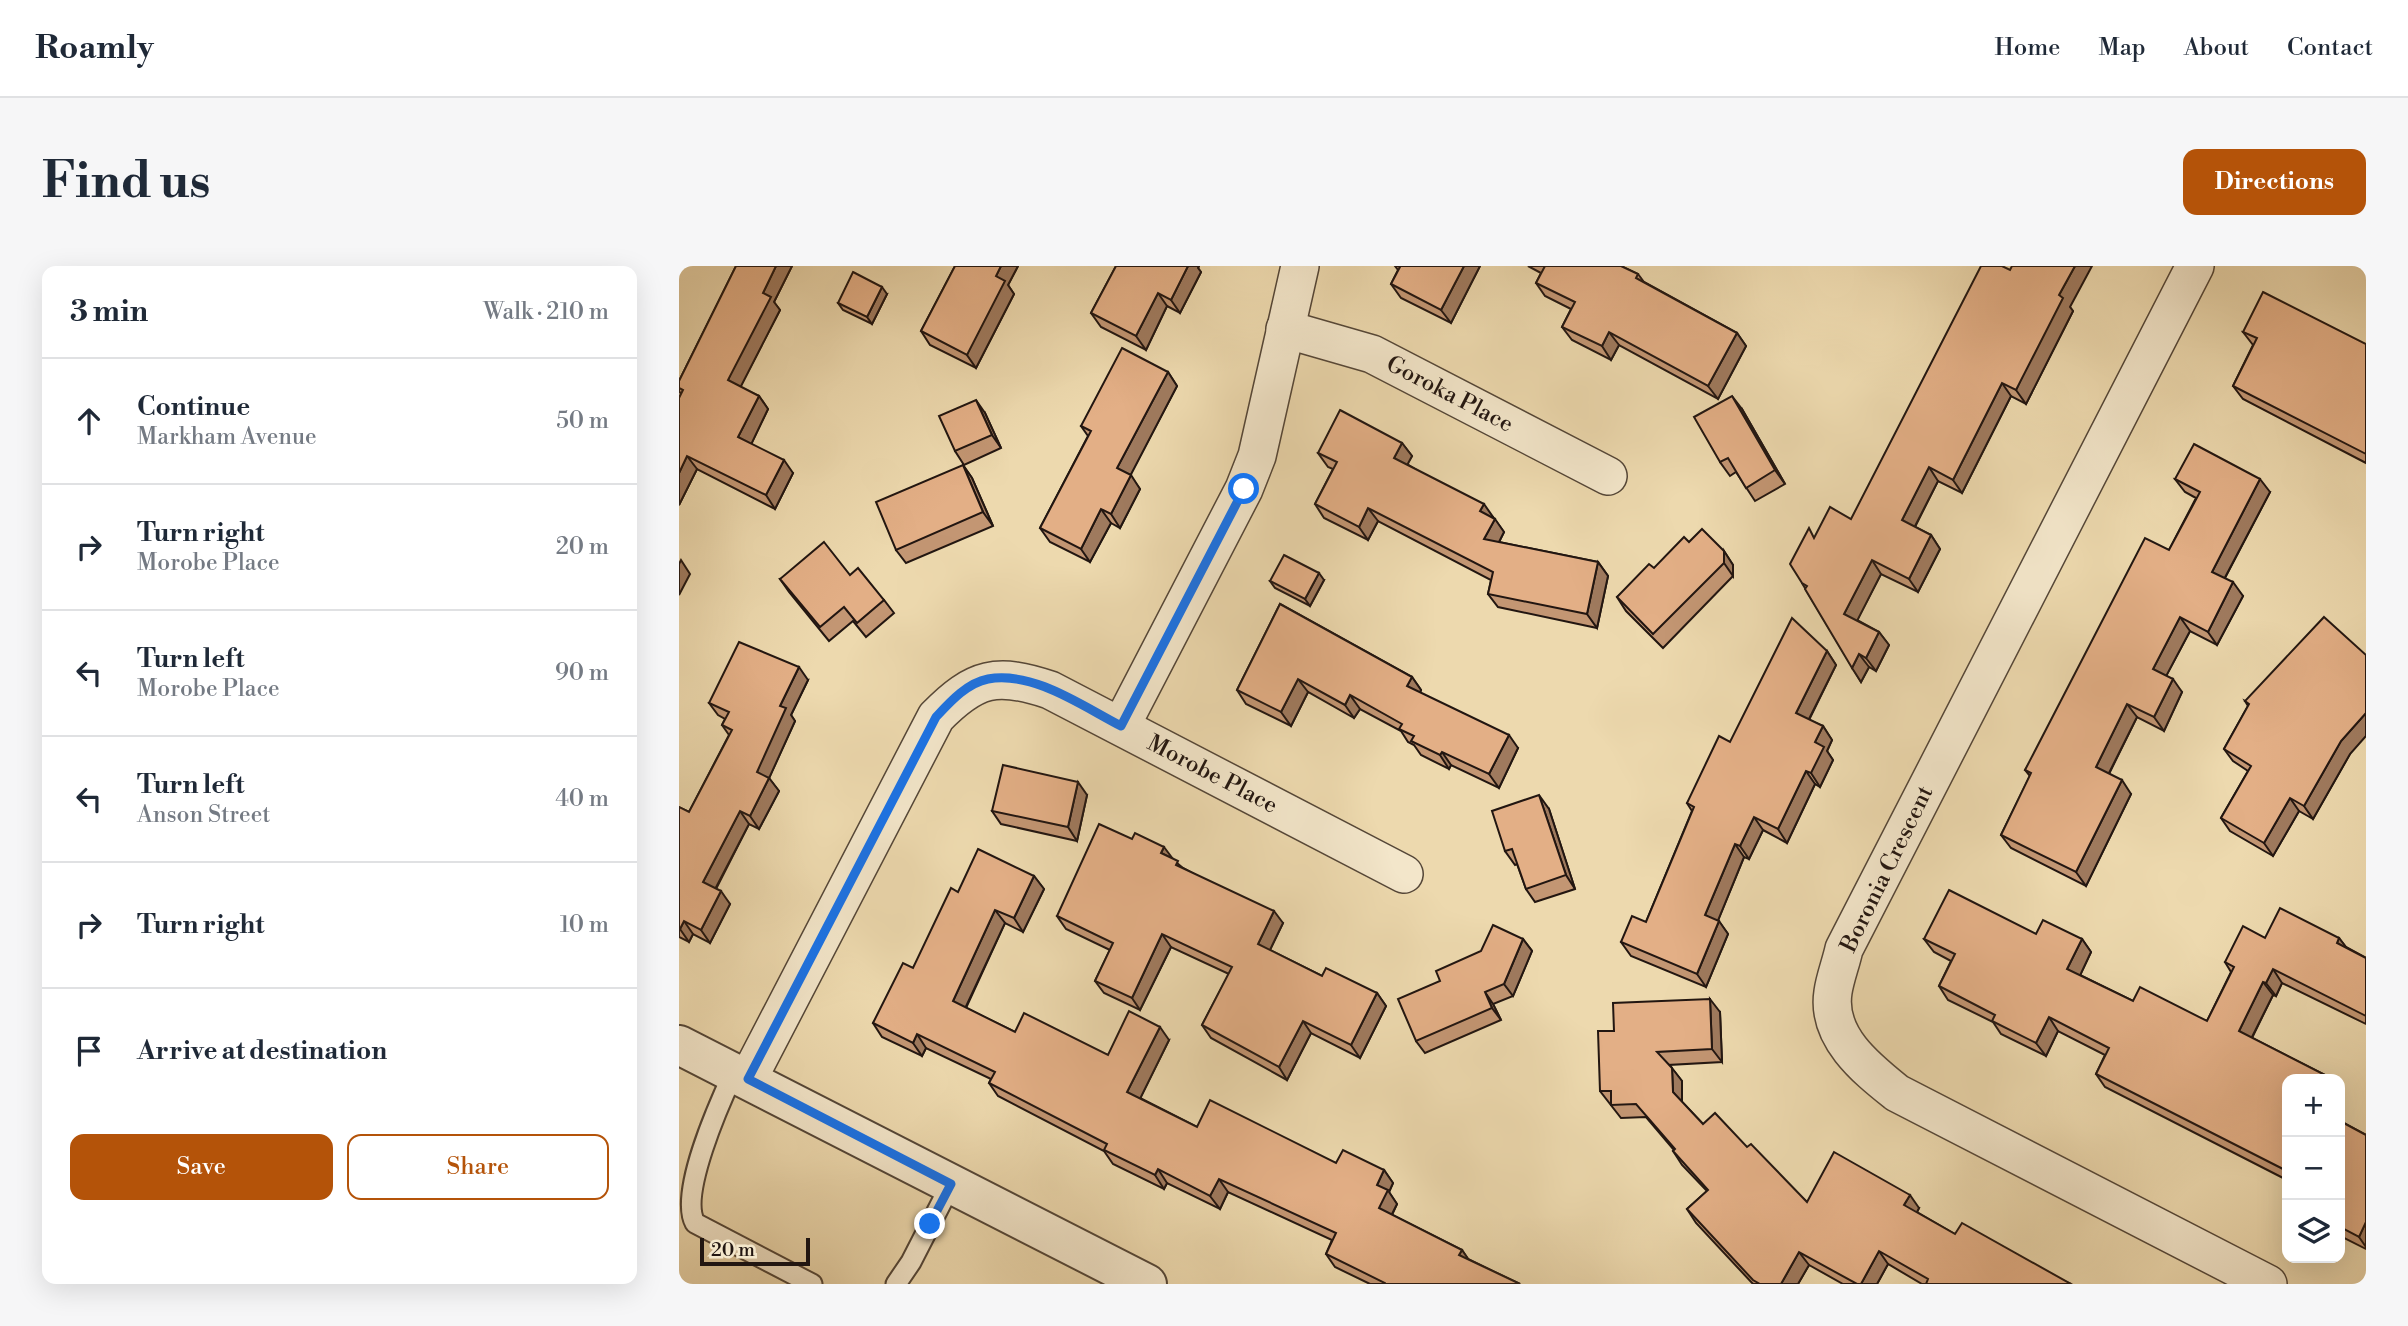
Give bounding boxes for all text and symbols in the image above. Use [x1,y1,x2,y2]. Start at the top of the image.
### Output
text: Roamly [35,28,154,69]
text: Home [1995,33,2060,63]
text: Map [2098,33,2146,63]
text: About [2184,33,2249,63]
text: Contact [2287,33,2373,63]
button: Directions [2183,149,2366,215]
text: Find us [42,152,211,213]
text: 3 min [70,293,148,331]
text: Walk · 210 m [483,298,609,326]
street label: Goroka Place [1382,350,1518,439]
text: Continue [137,391,250,423]
icon: ahead [70,402,108,440]
text: 50 m [556,407,609,435]
text: Markham Avenue [137,423,317,451]
route start [1228,473,1259,504]
text: Turn right [137,517,265,549]
icon: right [70,528,108,566]
text: 20 m [556,533,609,561]
text: Morobe Place [137,549,280,577]
text: Turn left [137,643,245,675]
icon: left [70,654,108,692]
text: 90 m [555,659,609,687]
text: Morobe Place [137,675,280,703]
street label: Morobe Place [1143,729,1282,820]
text: Turn left [137,769,245,801]
icon: left [70,780,108,818]
street label: Boronia Crescent [1834,781,1939,958]
text: 40 m [555,785,609,813]
text: Anson Street [137,801,270,829]
icon: right [70,906,108,944]
text: Turn right [137,909,265,941]
text: 10 m [560,911,609,939]
icon: arrive [70,1032,108,1070]
text: Arrive at destination [137,1035,387,1067]
map controls [2282,1074,2345,1263]
button: + [2282,1074,2345,1137]
button: Save [70,1134,333,1200]
button: Share [347,1134,609,1200]
button: − [2282,1137,2345,1200]
button: layers [2282,1200,2345,1263]
route end [914,1208,945,1239]
scale bar [700,1235,810,1267]
text: 20 m [711,1238,755,1262]

